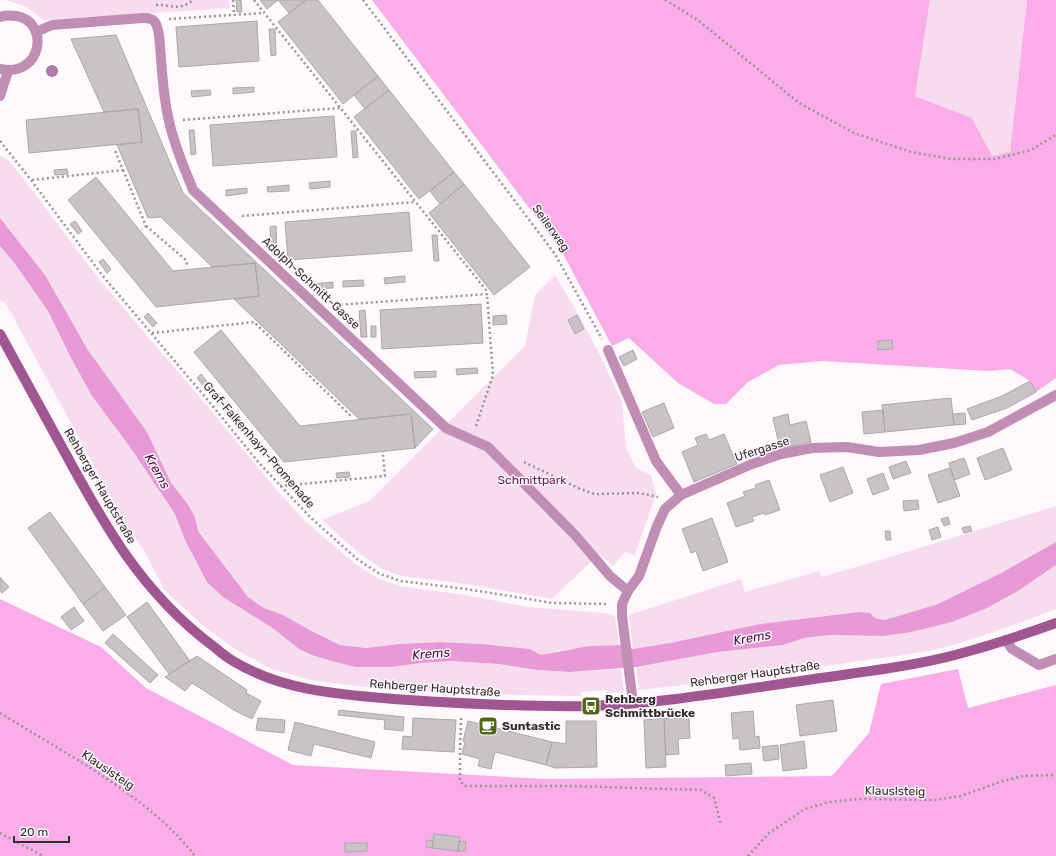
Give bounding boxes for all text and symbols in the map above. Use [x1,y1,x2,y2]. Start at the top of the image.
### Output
street label: Seilerweg [529,202,573,254]
street label: Adolph-Schmitt-Gasse [259,234,363,332]
street label: Graf-Falkenhayn-Promenade [200,379,318,511]
street label: Rehberger Hauptstraße [61,426,139,547]
street label: Ufergasse [733,433,791,464]
water label: Krems [142,451,174,492]
park label: Schmittpark [498,473,567,487]
water label: Krems [732,627,772,648]
water label: Krems [411,644,451,663]
street label: Rehberger Hauptstraße [689,658,821,690]
street label: Rehberger Hauptstraße [369,676,501,700]
place label: Rehberg Schmittbrücke [605,692,695,720]
bus stop icon: Rehberg Schmittbrücke [580,695,602,717]
cafe icon: Suntastic [477,715,499,737]
place label: Suntastic [502,719,561,733]
street label: Klauslsteig [79,747,137,793]
street label: Klauslsteig [865,783,925,799]
scale bar [14,818,69,844]
text: 20 m [20,825,48,839]

